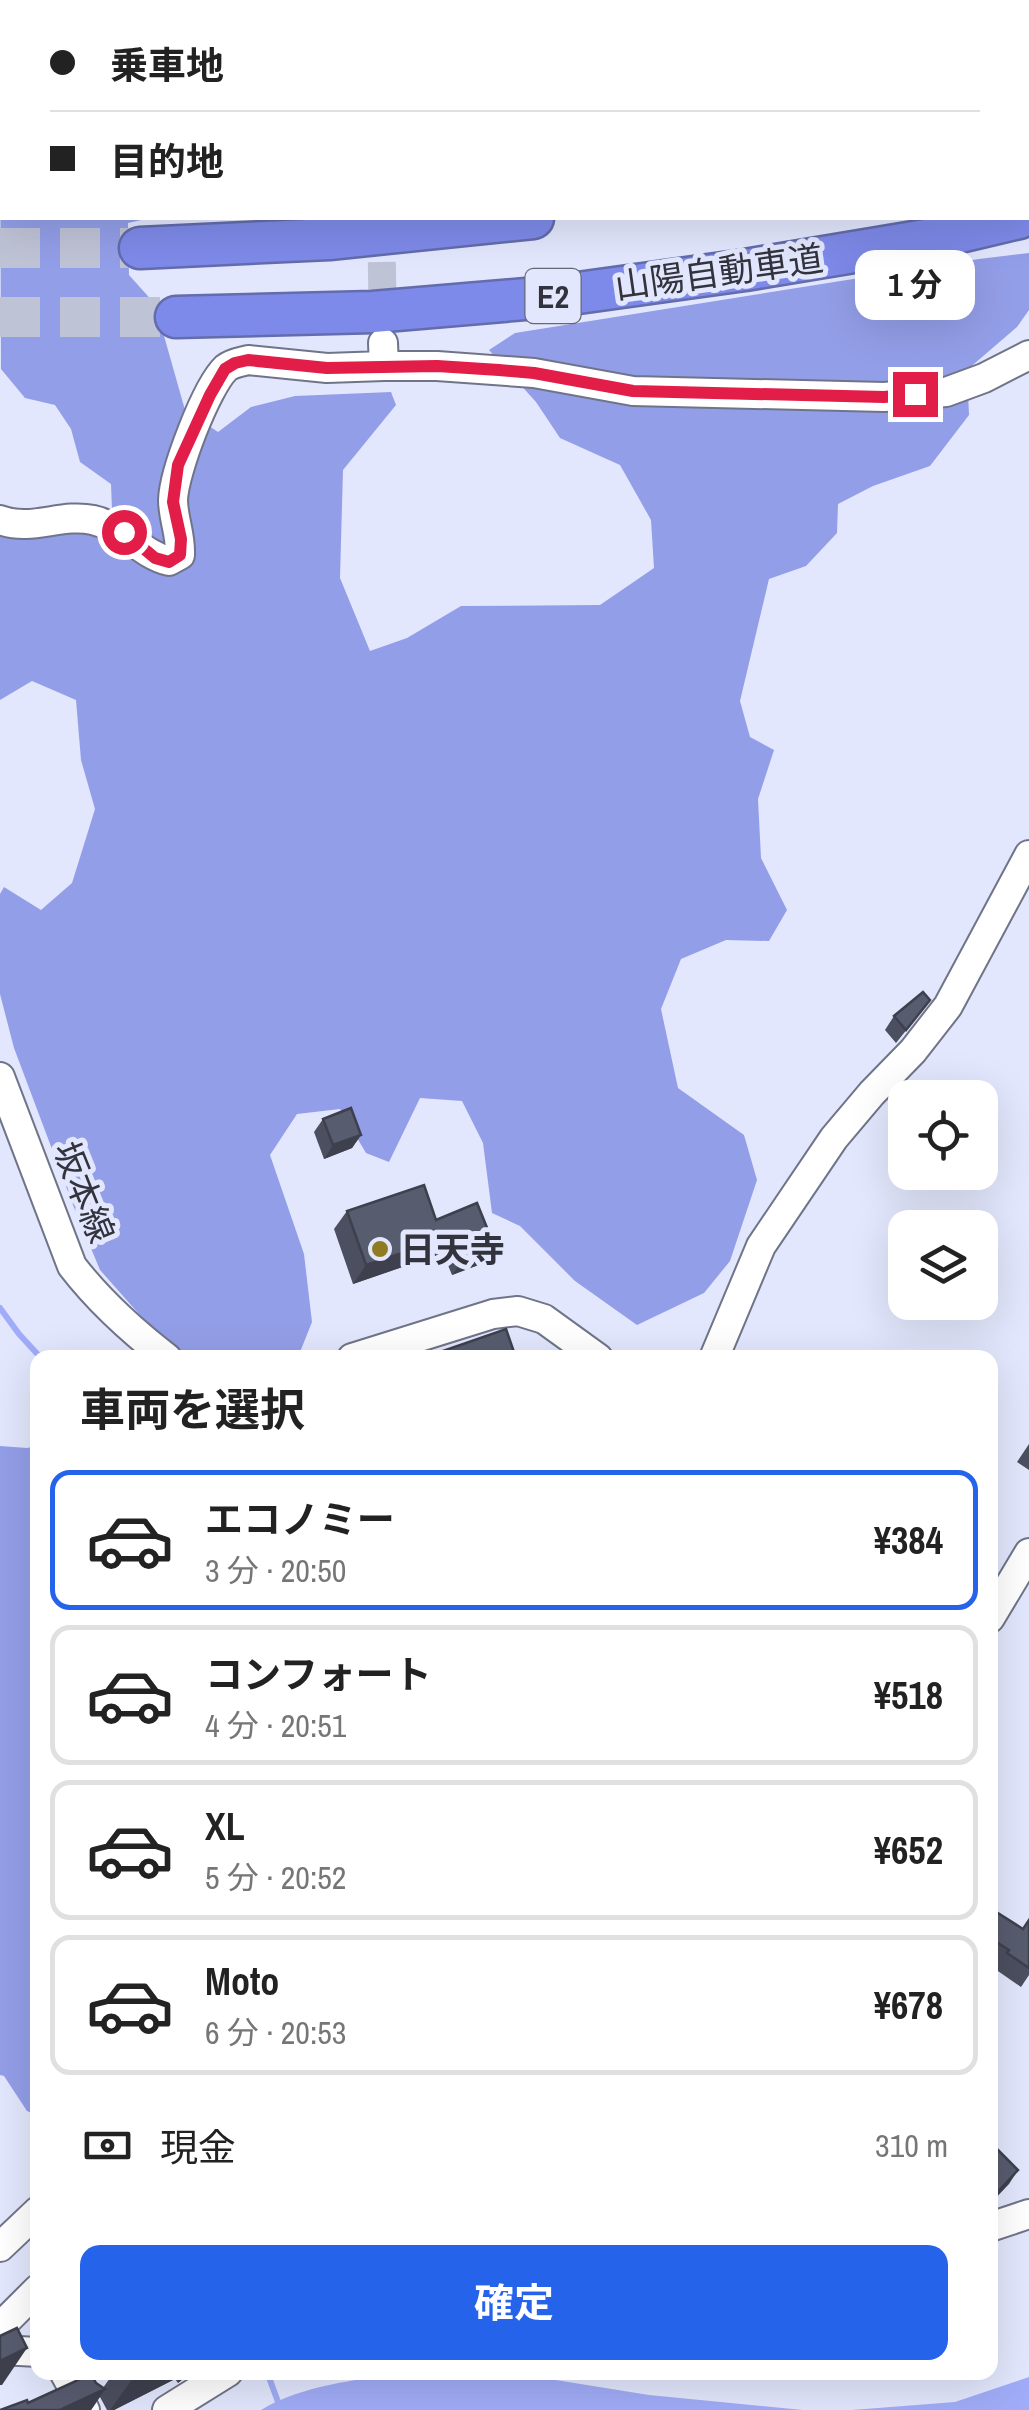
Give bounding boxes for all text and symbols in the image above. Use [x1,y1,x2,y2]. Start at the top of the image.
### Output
text: 乗車地 [110,40,224,91]
text: 目的地 [110,136,224,187]
street label: 山陽自動車道 [612,234,826,310]
callout: 1 分 [855,249,975,319]
text: 1 分 [888,263,942,306]
road number: E2 [526,269,580,323]
route end [893,372,938,417]
route start [102,510,147,555]
map controls [888,1080,998,1320]
button: locate [888,1080,998,1190]
street label: 坂本線 [43,1135,125,1249]
button: layers [888,1210,998,1320]
place label: 日天寺 [400,1226,505,1273]
marker: 日天寺 [369,1238,391,1260]
text: 車両を選択 [80,1379,305,1440]
text: エコノミー [205,1494,395,1545]
icon: car [85,1495,175,1585]
text: ¥384 [874,1515,943,1566]
text: 3 分 · 20:50 [205,1549,346,1592]
text: コンフォート [205,1649,432,1700]
icon: car [85,1650,175,1740]
text: ¥518 [874,1670,943,1721]
text: 4 分 · 20:51 [205,1704,346,1747]
text: XL [205,1801,245,1852]
icon: car [85,1805,175,1895]
text: ¥652 [874,1825,943,1876]
text: 5 分 · 20:52 [205,1856,346,1899]
text: Moto [205,1956,279,2007]
icon: car [85,1960,175,2050]
text: ¥678 [874,1980,943,2031]
text: 6 分 · 20:53 [205,2011,346,2054]
icon: cash [80,2118,135,2173]
text: 現金 [160,2122,236,2173]
text: 310 m [875,2124,948,2167]
button: 確定 [80,2245,948,2360]

